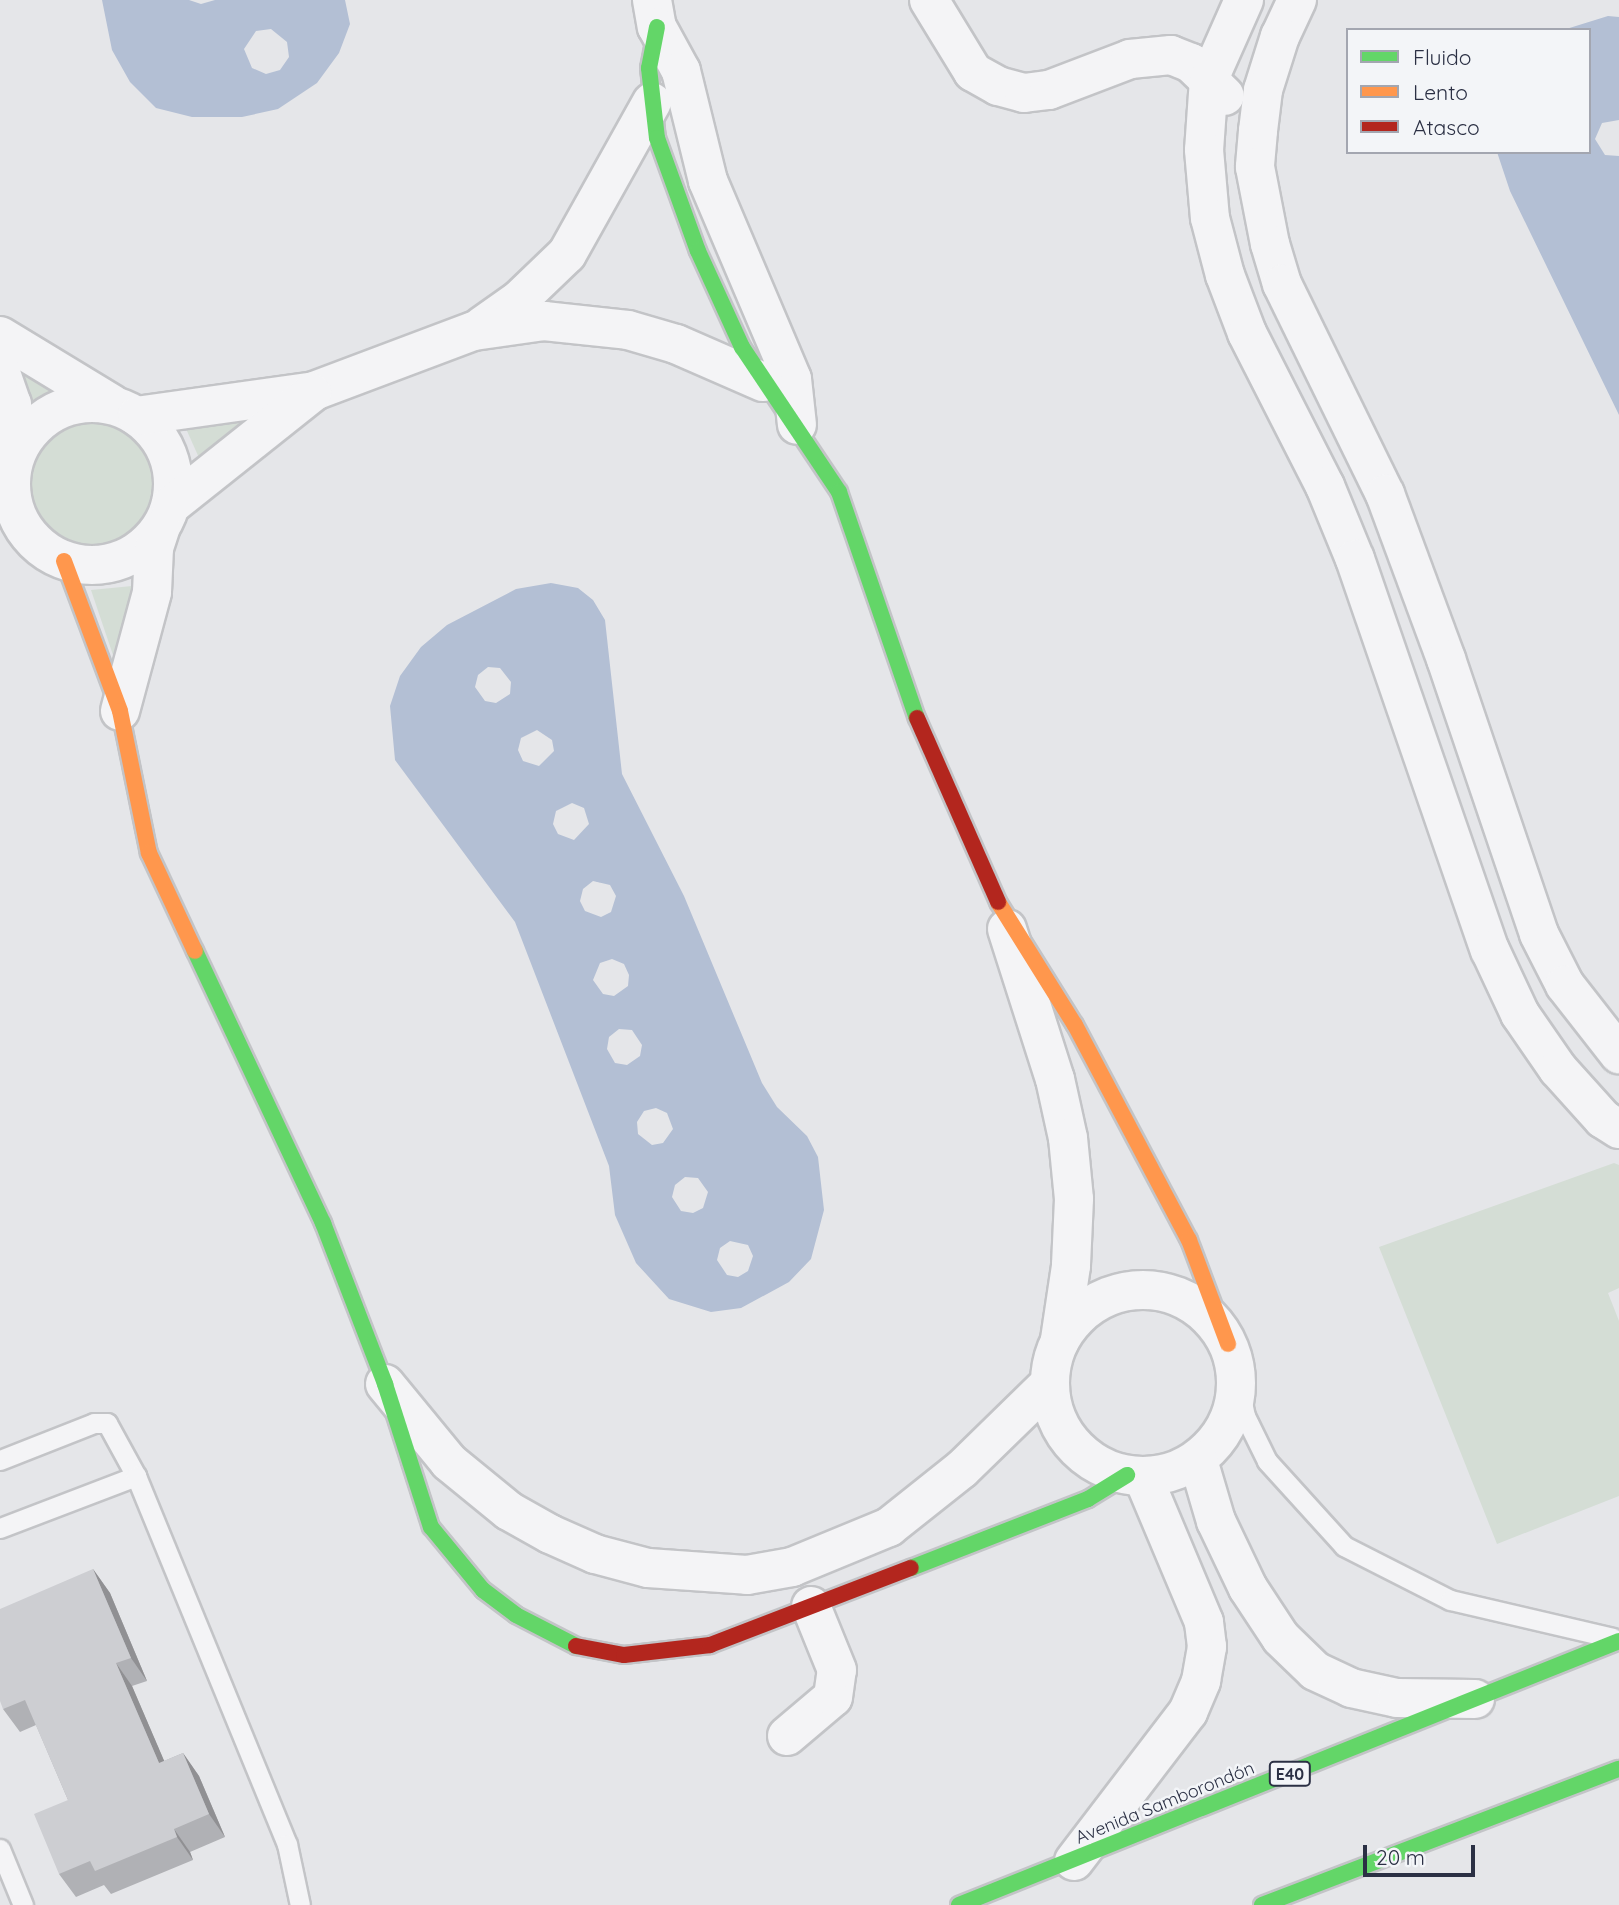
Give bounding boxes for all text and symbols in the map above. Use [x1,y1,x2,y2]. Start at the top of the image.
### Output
legend [1346,28,1591,154]
text: Fluido [1413,44,1471,70]
text: Lento [1413,79,1468,105]
text: Atasco [1413,114,1480,140]
street label: Avenida Samborondón [1072,1757,1258,1849]
road number: E40 [1267,1762,1313,1786]
scale bar [1367,1832,1479,1876]
text: 20 m [1376,1844,1425,1870]

